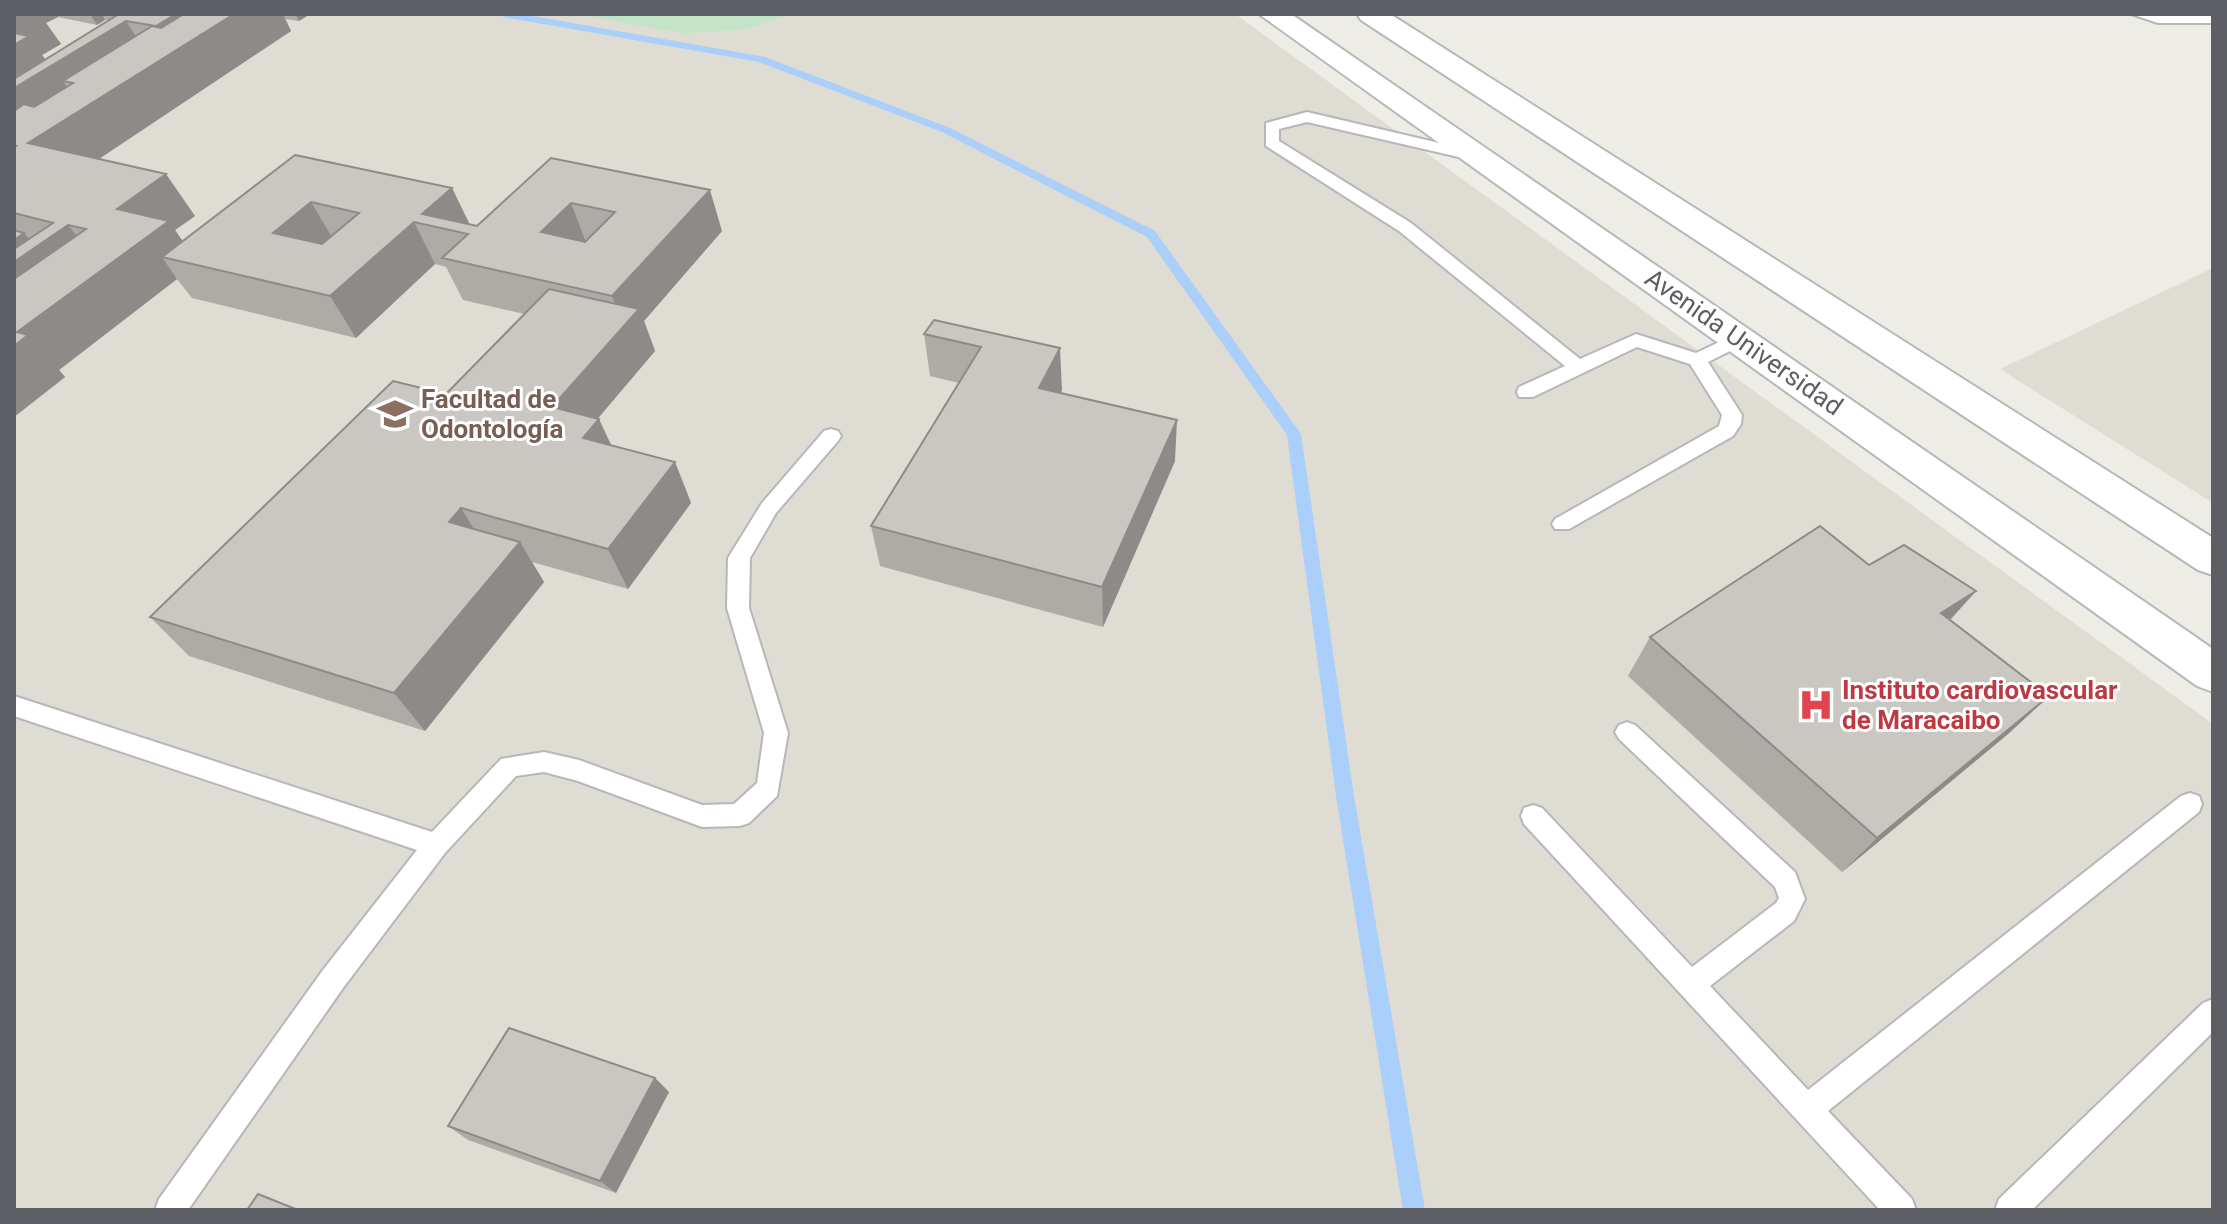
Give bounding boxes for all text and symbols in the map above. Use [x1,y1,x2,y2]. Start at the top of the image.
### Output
street label: Avenida Universidad [1639,263,1849,421]
place label: Facultad de Odontología [421,384,563,444]
school or university icon: Facultad de Odontología [376,395,414,433]
place label: Instituto cardiovascular de Maracaibo [1842,675,2118,735]
hospital icon: Instituto cardiovascular de Maracaibo [1797,686,1835,724]

